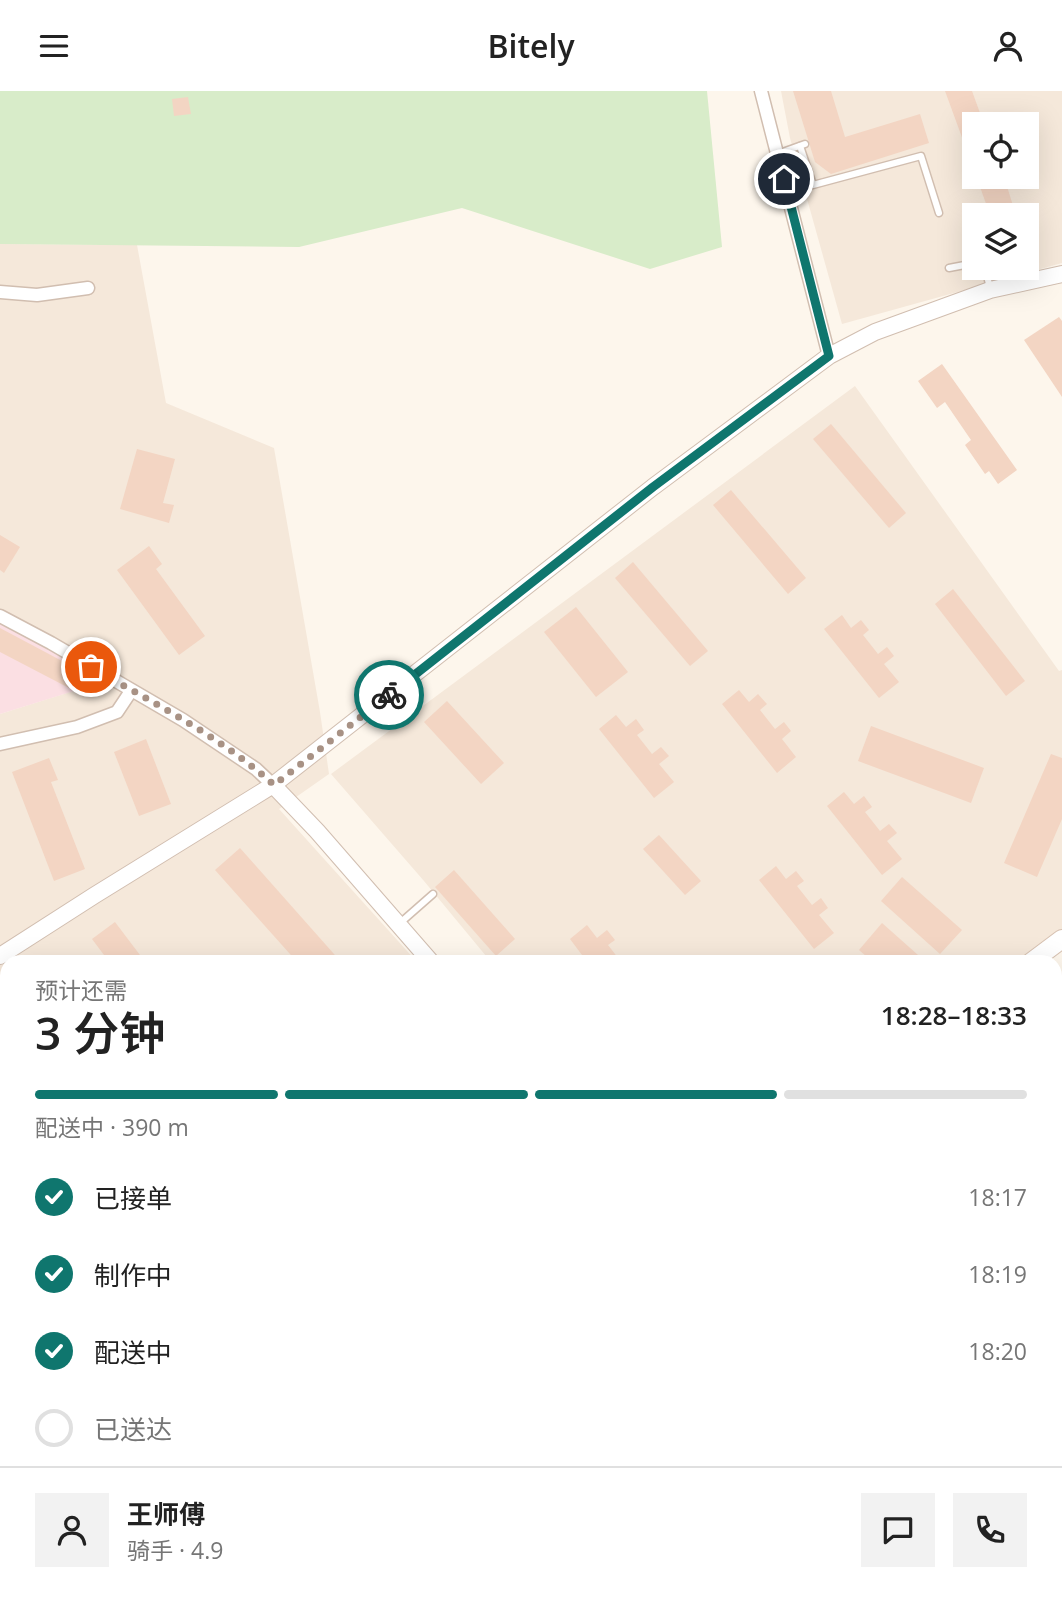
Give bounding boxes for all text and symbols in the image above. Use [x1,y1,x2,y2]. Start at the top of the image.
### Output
text: Bitely [487,24,575,67]
icon: menu [35,27,73,65]
icon: person [989,27,1027,65]
map controls [962,112,1039,280]
button: locate [962,112,1039,189]
pin [754,149,814,209]
icon: home [765,160,803,198]
button: layers [962,203,1039,280]
pin [61,637,121,697]
icon: bag [72,648,110,686]
courier [354,660,424,730]
icon: bike [370,676,408,714]
text: 预计还需 [35,974,127,1006]
text: 18:28–18:33 [881,997,1027,1033]
text: 3 分钟 [35,1001,165,1063]
text: 配送中 · 390 m [35,1111,189,1143]
icon: check [35,1178,73,1216]
text: 已接单 [94,1180,172,1216]
text: 18:17 [968,1181,1027,1213]
icon: check [35,1255,73,1293]
text: 制作中 [94,1257,172,1293]
text: 18:19 [968,1258,1027,1290]
icon: check [35,1332,73,1370]
text: 配送中 [94,1334,172,1370]
text: 18:20 [968,1335,1027,1367]
text: 已送达 [94,1411,172,1447]
button: person [35,1493,109,1567]
button: chat [861,1493,935,1567]
button: phone [953,1493,1027,1567]
text: 王师傅 [127,1496,205,1532]
text: 骑手 · 4.9 [127,1534,223,1566]

